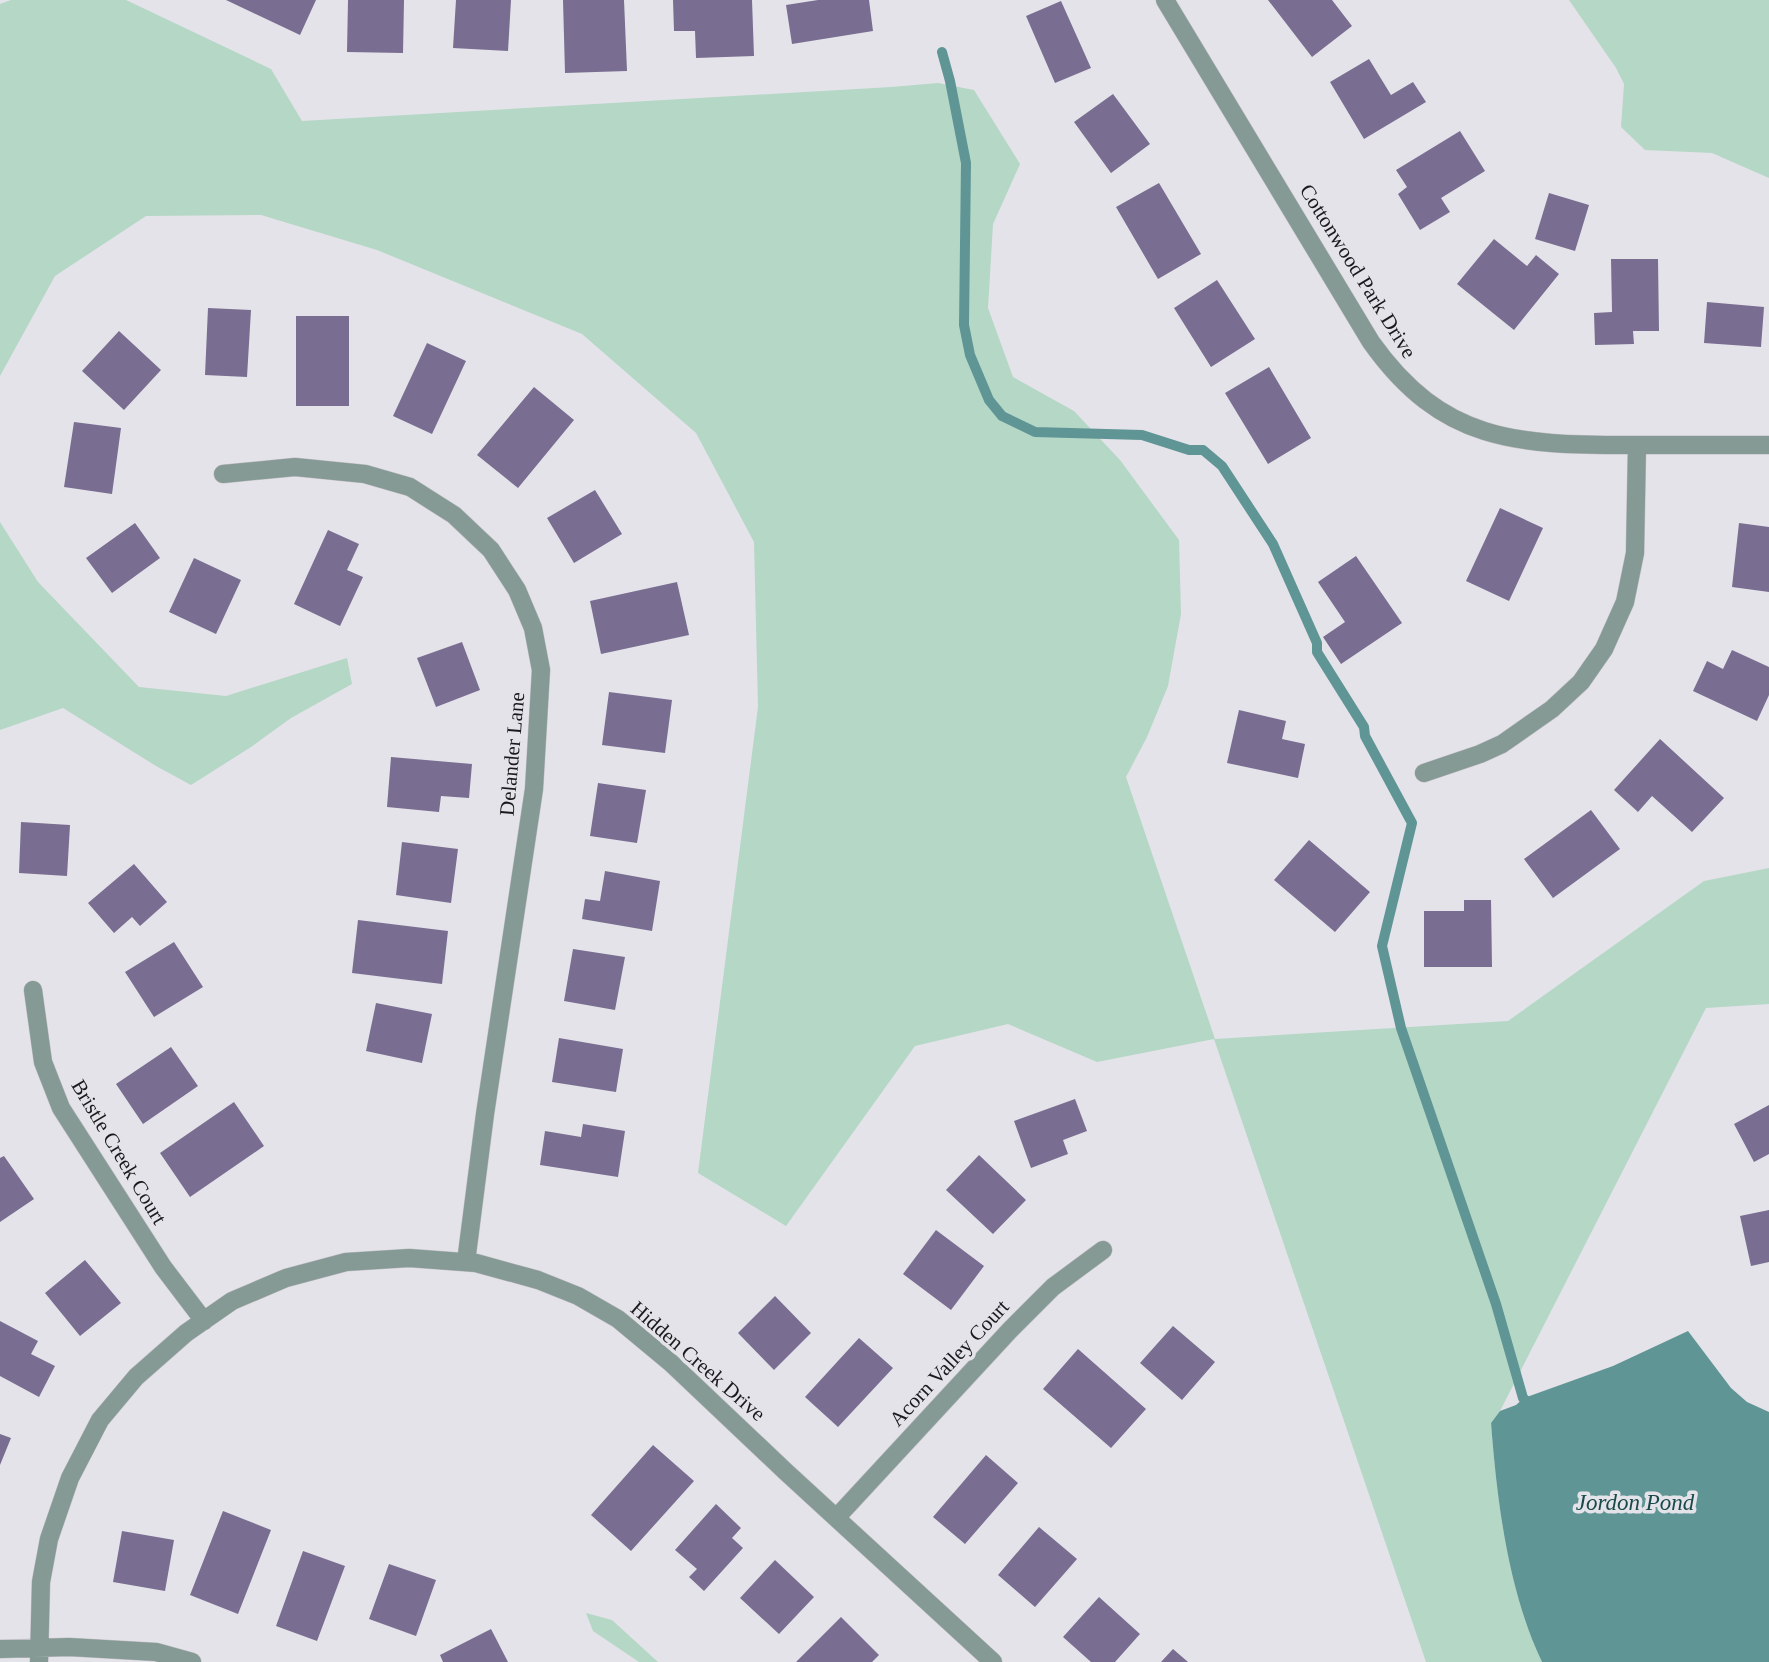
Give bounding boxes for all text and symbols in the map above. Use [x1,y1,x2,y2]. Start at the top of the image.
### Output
street label: Cottonwood Park Drive [1295,180,1421,362]
street label: Delander Lane [495,691,529,817]
street label: Bristle Creek Court [66,1075,172,1229]
street label: Acorn Valley Court [884,1295,1014,1431]
street label: Hidden Creek Drive [626,1296,770,1426]
water label: Jordon Pond [1576,1490,1695,1515]

